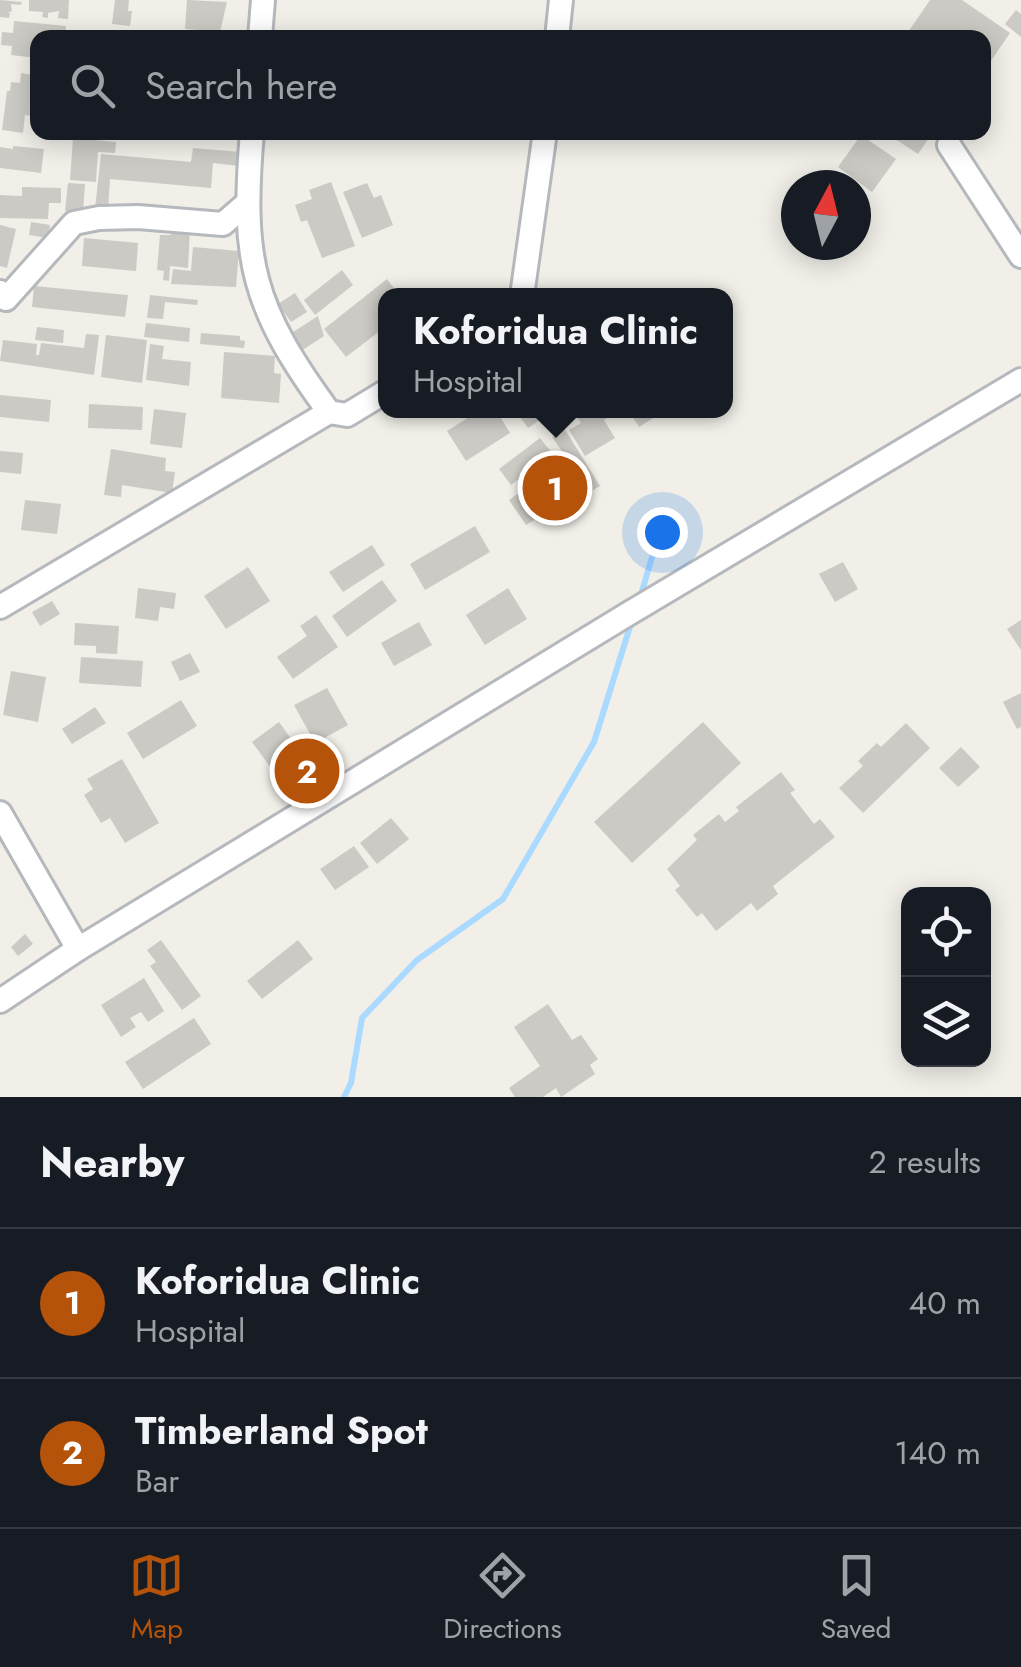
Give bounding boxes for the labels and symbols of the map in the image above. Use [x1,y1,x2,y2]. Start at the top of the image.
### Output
north arrow [781,170,871,260]
pin: 1 [522,450,588,526]
your location [637,507,688,558]
pin: 2 [274,734,340,808]

